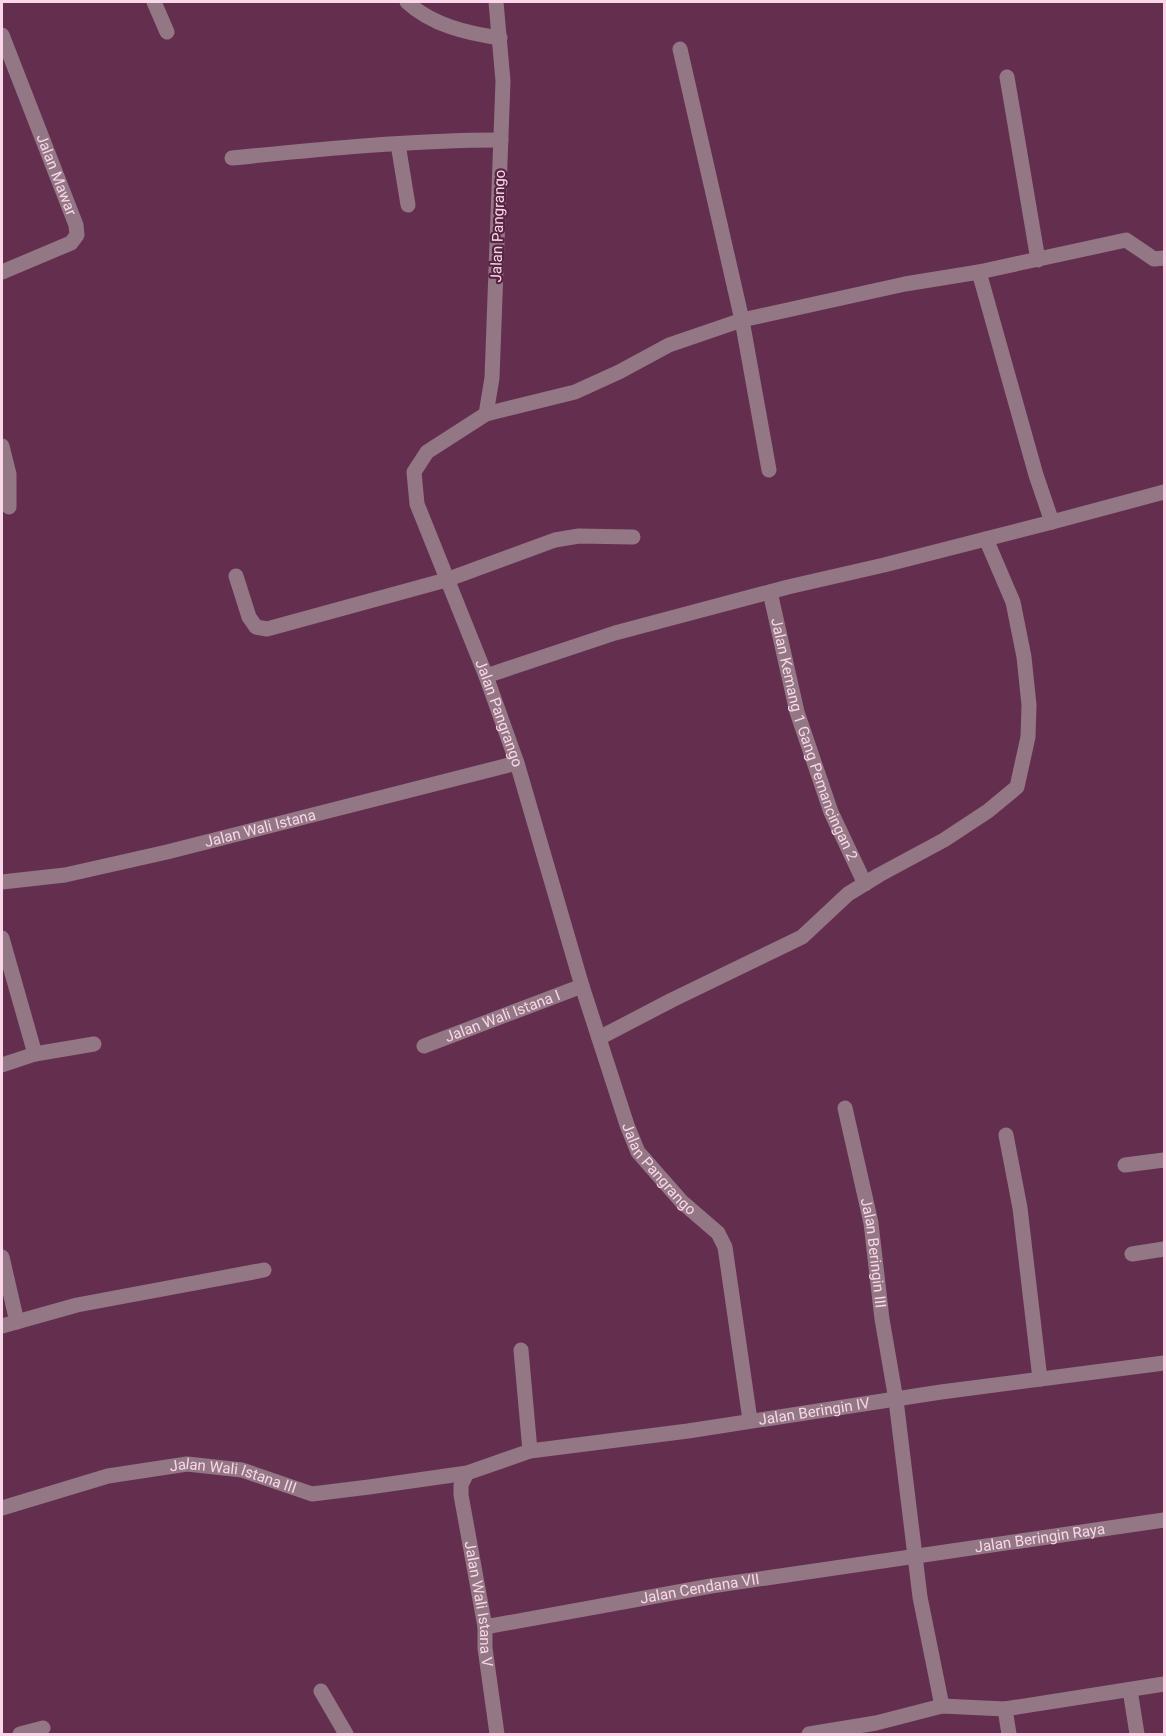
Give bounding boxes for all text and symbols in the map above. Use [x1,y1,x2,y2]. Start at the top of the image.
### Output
street label: Jalan Mawar [32,131,80,218]
street label: Jalan Pangrango [487,169,509,283]
street label: Jalan Kemang 1 Gang Pemancingan 2 [767,616,862,863]
street label: Jalan Pangrango [471,657,527,769]
street label: Jalan Wali Istana [203,806,318,851]
street label: Jalan Wali Istana I [442,986,563,1046]
street label: Jalan Pangrango [618,1120,700,1219]
street label: Jalan Beringin III [857,1196,890,1309]
street label: Jalan Beringin IV [757,1394,872,1429]
street label: Jalan Wali Istana III [168,1455,299,1497]
street label: Jalan Beringin Raya [974,1520,1106,1556]
street label: Jalan Wali Istana V [461,1540,497,1669]
street label: Jalan Cendana VII [638,1570,761,1608]

